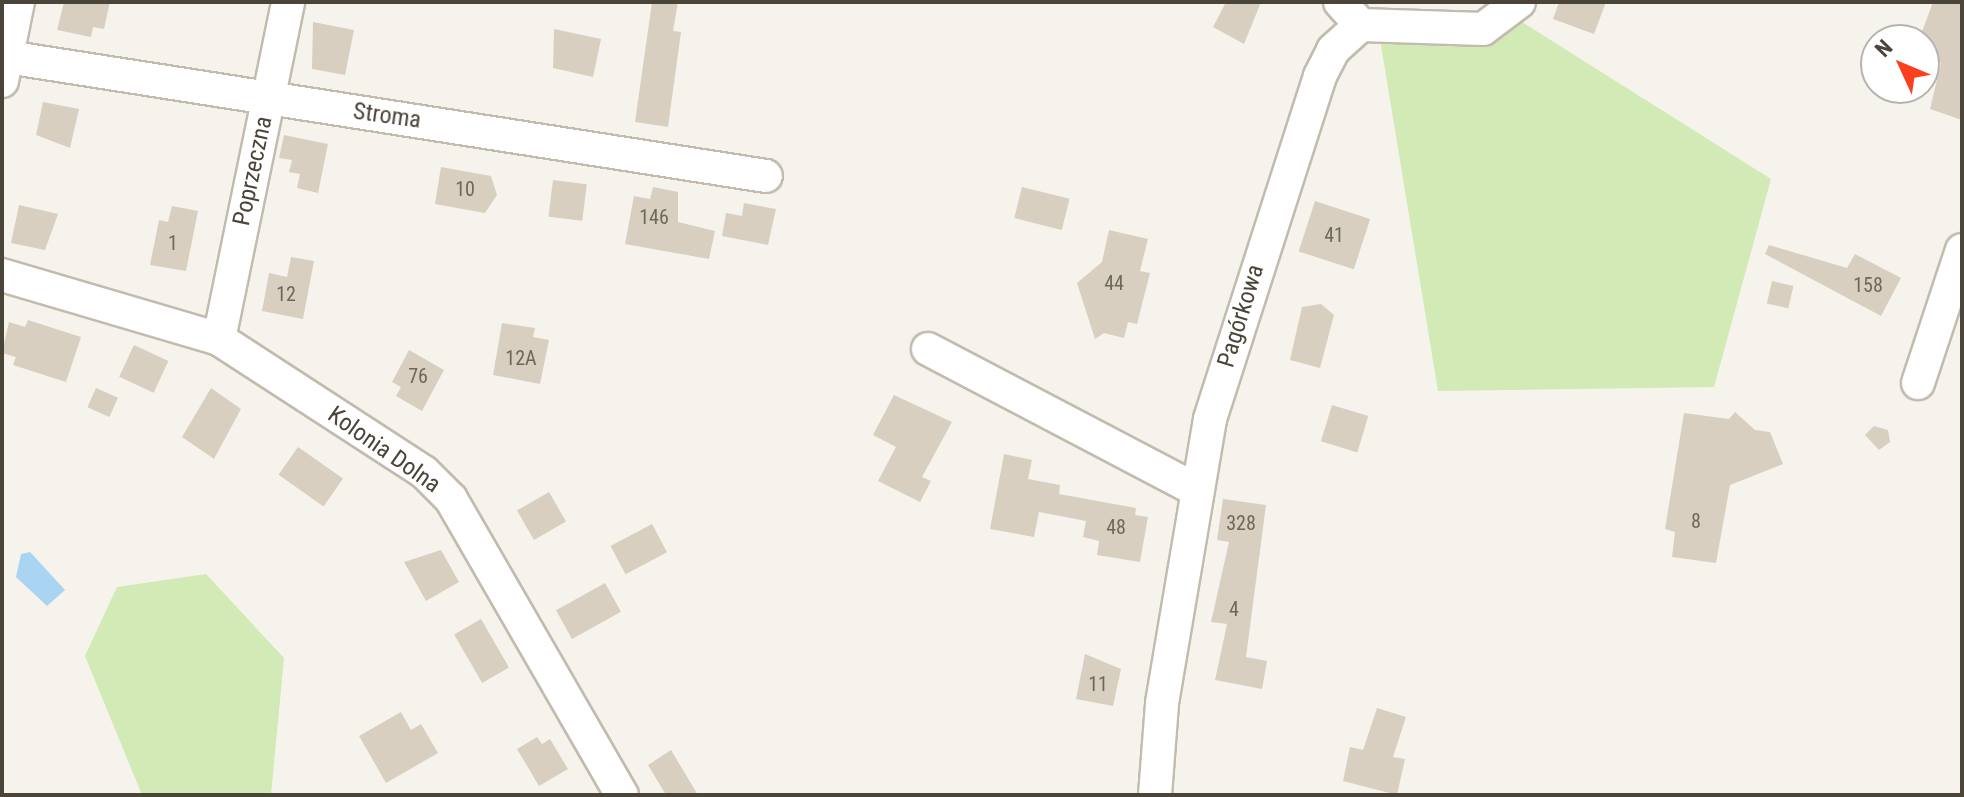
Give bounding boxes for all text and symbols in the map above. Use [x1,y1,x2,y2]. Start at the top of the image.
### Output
north arrow [1860,24,1940,104]
text: N [1870,35,1897,62]
street label: Stroma [351,97,423,135]
street label: Poprzeczna [227,114,279,228]
house number: 10 [455,177,475,201]
house number: 146 [639,205,669,229]
house number: 41 [1324,223,1344,247]
house number: 1 [168,231,178,255]
street label: Pagórkowa [1212,261,1270,371]
house number: 44 [1104,271,1124,295]
house number: 158 [1853,273,1883,297]
house number: 12 [276,282,296,306]
house number: 12A [505,346,537,370]
house number: 76 [408,364,428,388]
street label: Kolonia Dolna [322,401,446,499]
house number: 8 [1691,509,1701,533]
house number: 328 [1226,511,1256,535]
house number: 48 [1106,515,1126,539]
house number: 4 [1229,597,1239,621]
house number: 11 [1088,672,1108,696]

